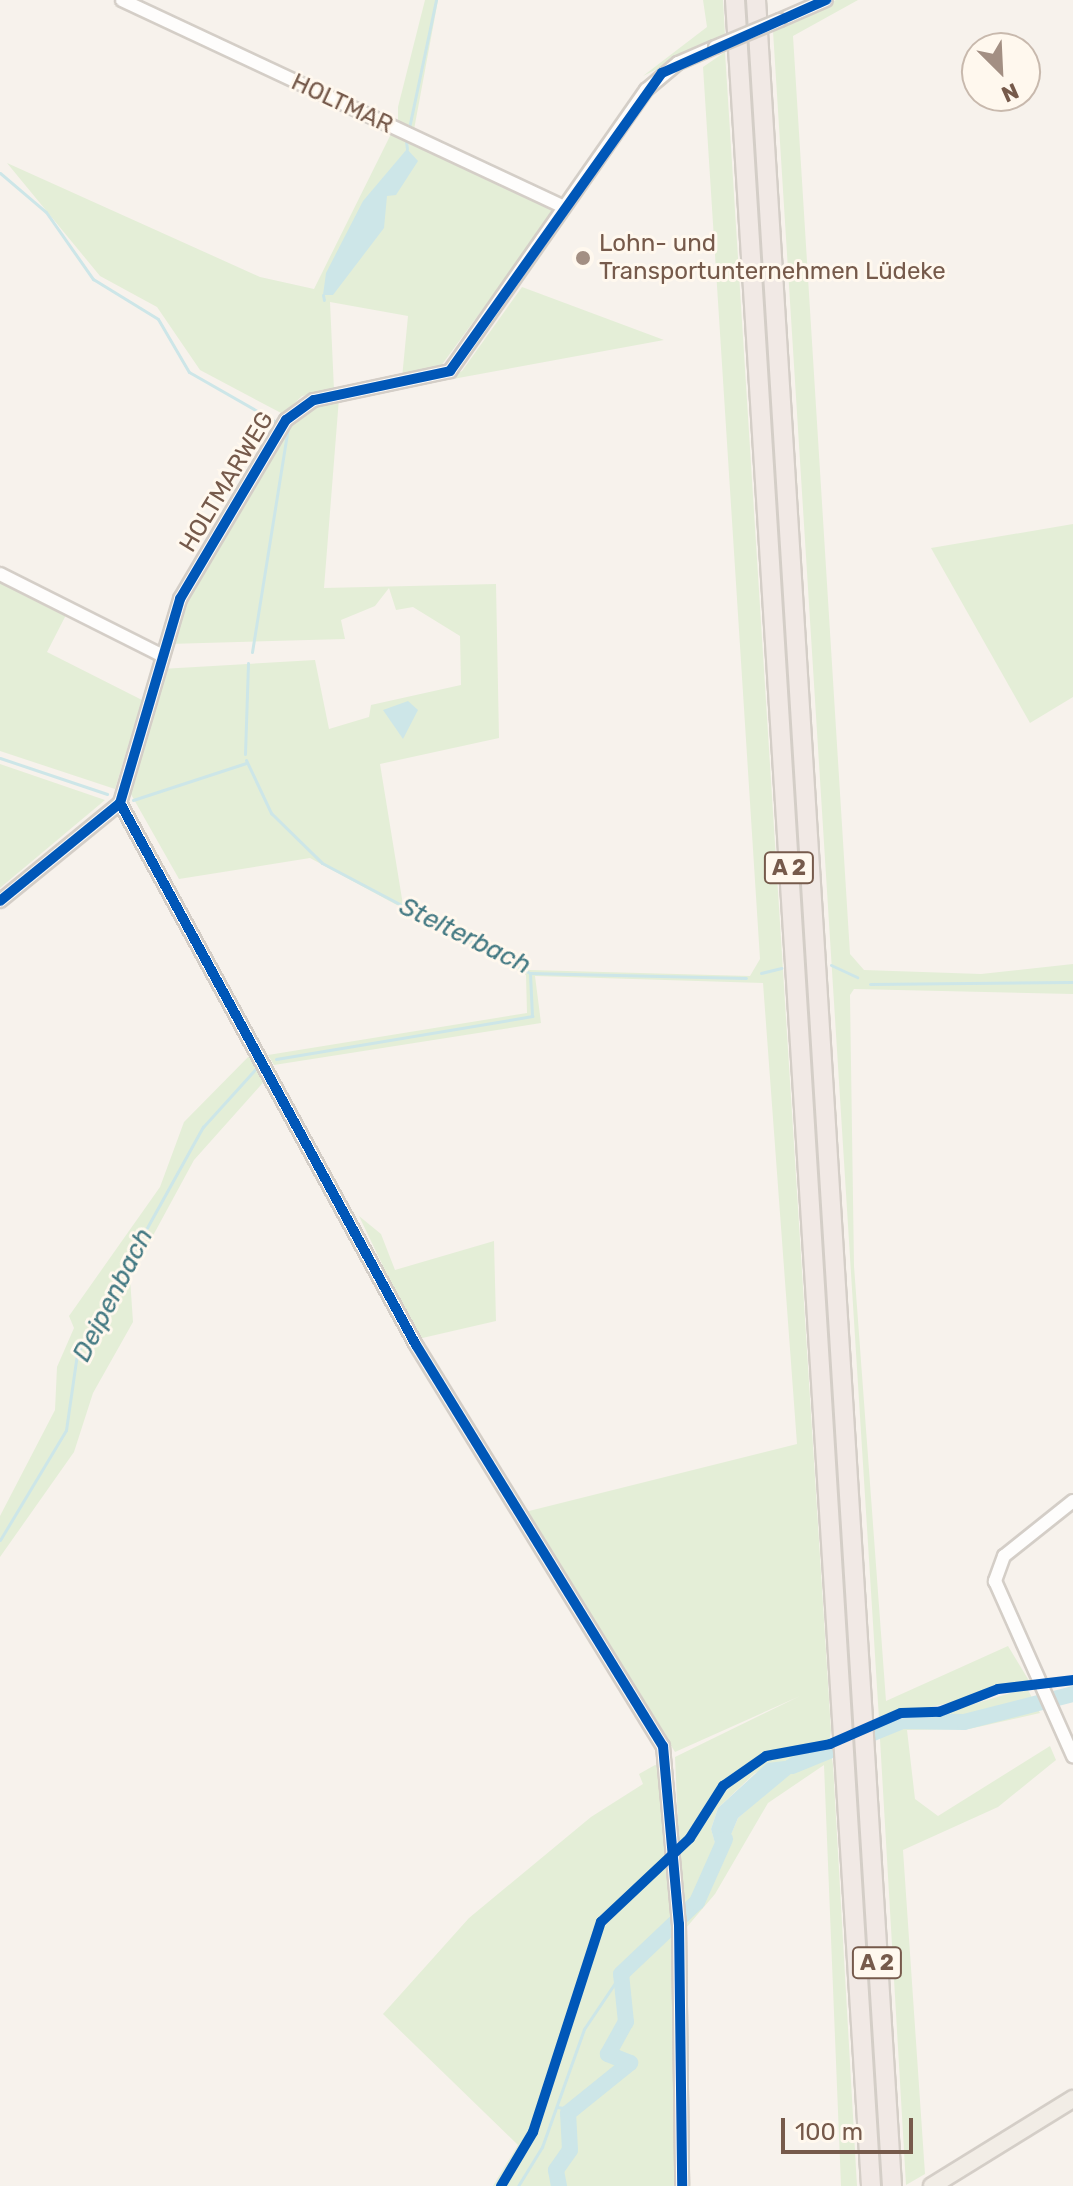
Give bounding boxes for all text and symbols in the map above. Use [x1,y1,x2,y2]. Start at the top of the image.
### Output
north arrow [961,32,1041,112]
street label: HOLTMAR [287,68,397,140]
text: N [997,77,1023,108]
place label: Lohn- und Transportunternehmen Lüdeke [599,230,946,286]
marker: Lohn- und Transportunternehmen Lüdeke [574,249,592,267]
street label: HOLTMARWEG [174,407,280,557]
road number: A 2 [763,850,815,886]
water label: Stelterbach [394,891,536,981]
water label: Deipenbach [66,1223,160,1367]
road number: A 2 [851,1945,903,1981]
scale bar [785,2102,917,2152]
text: 100 m [795,2118,863,2146]

